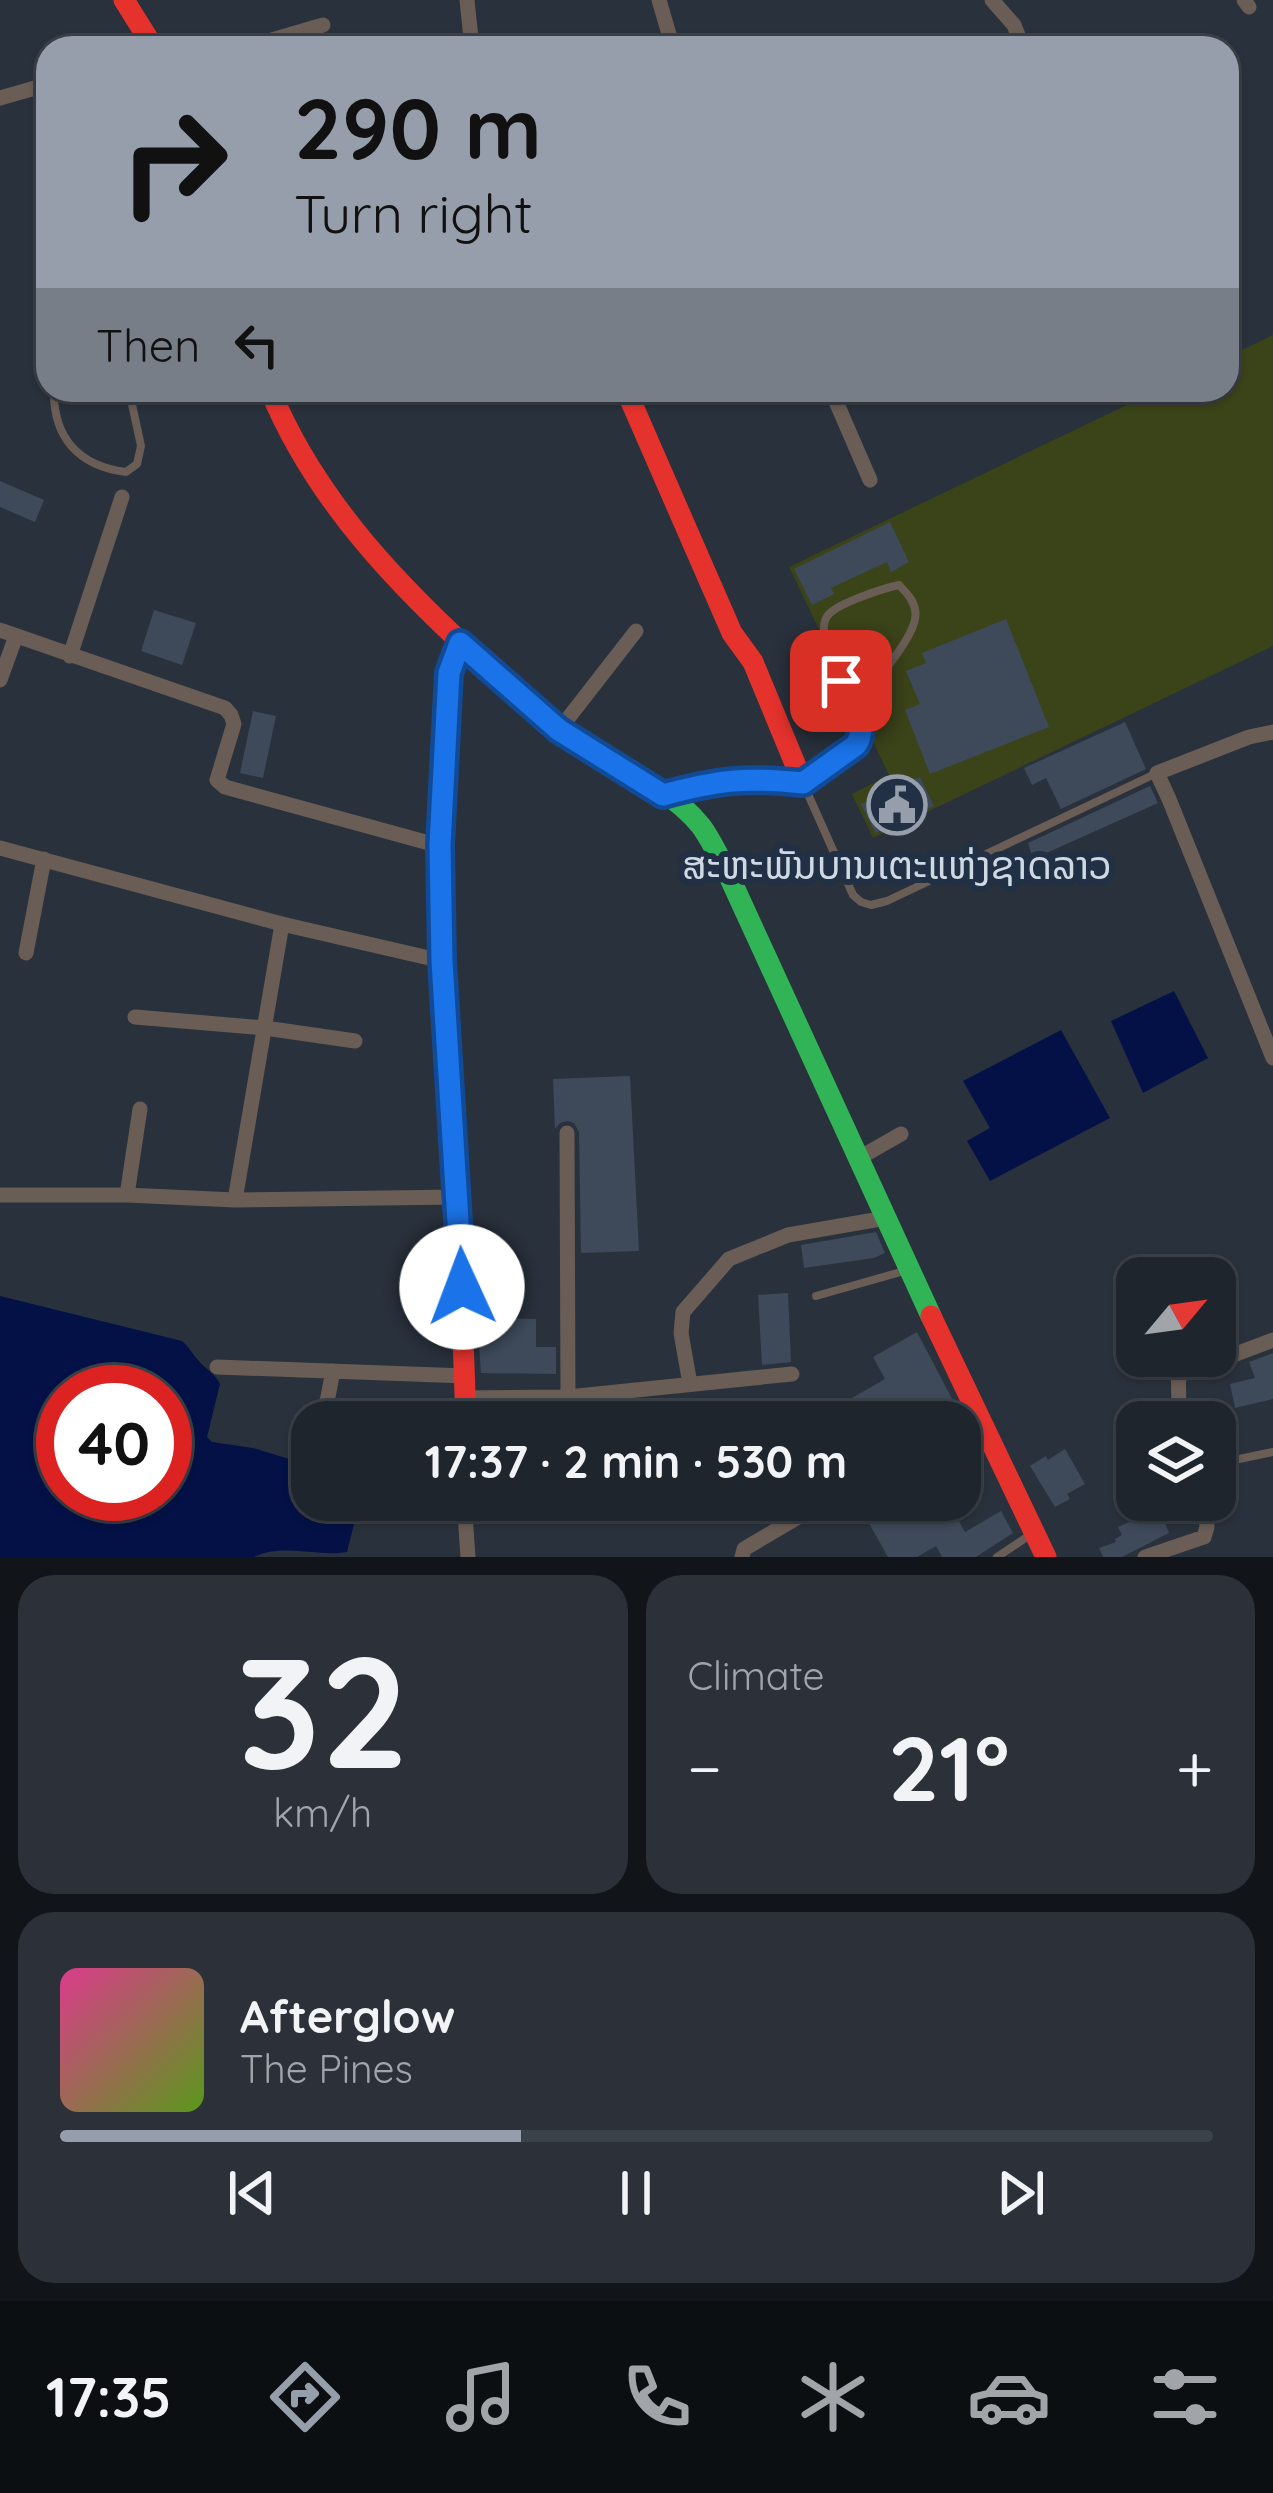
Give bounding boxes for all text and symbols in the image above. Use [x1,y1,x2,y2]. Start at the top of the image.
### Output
text: 290 m [294,75,542,180]
icon: right [96,84,252,240]
text: Turn right [294,179,533,247]
icon: left [224,312,290,378]
text: Then [96,317,200,373]
pin [790,630,892,732]
icon: arrive [808,648,874,714]
public building icon: ສະຫະພັນບານເຕະແຫ່ງຊາດລາວ [866,774,928,836]
place label: ສະຫະພັນບານເຕະແຫ່ງຊາດລາວ [682,840,1112,889]
position arrow [399,1224,525,1350]
north arrow [1116,1257,1236,1377]
map controls [1116,1257,1236,1521]
speed limit sign: 40 [36,1365,192,1521]
button: layers [1116,1401,1236,1521]
text: 17:37 · 2 min · 530 m [425,1433,847,1489]
text: 32 [236,1612,409,1807]
text: Climate [688,1651,825,1700]
text: 21° [888,1711,1010,1824]
text: − [688,1726,722,1809]
text: + [1176,1726,1213,1809]
text: km/h [273,1788,372,1837]
text: Afterglow [240,1988,455,2044]
text: The Pines [240,2044,413,2093]
icon: previous [219,2160,285,2226]
icon: pause [603,2160,669,2226]
icon: next [988,2160,1054,2226]
icon: directions [263,2355,347,2439]
icon: music [439,2355,523,2439]
icon: phone [615,2355,699,2439]
icon: climate [791,2355,875,2439]
icon: car [967,2355,1051,2439]
icon: filters [1143,2355,1227,2439]
text: 17:35 [46,2363,171,2431]

